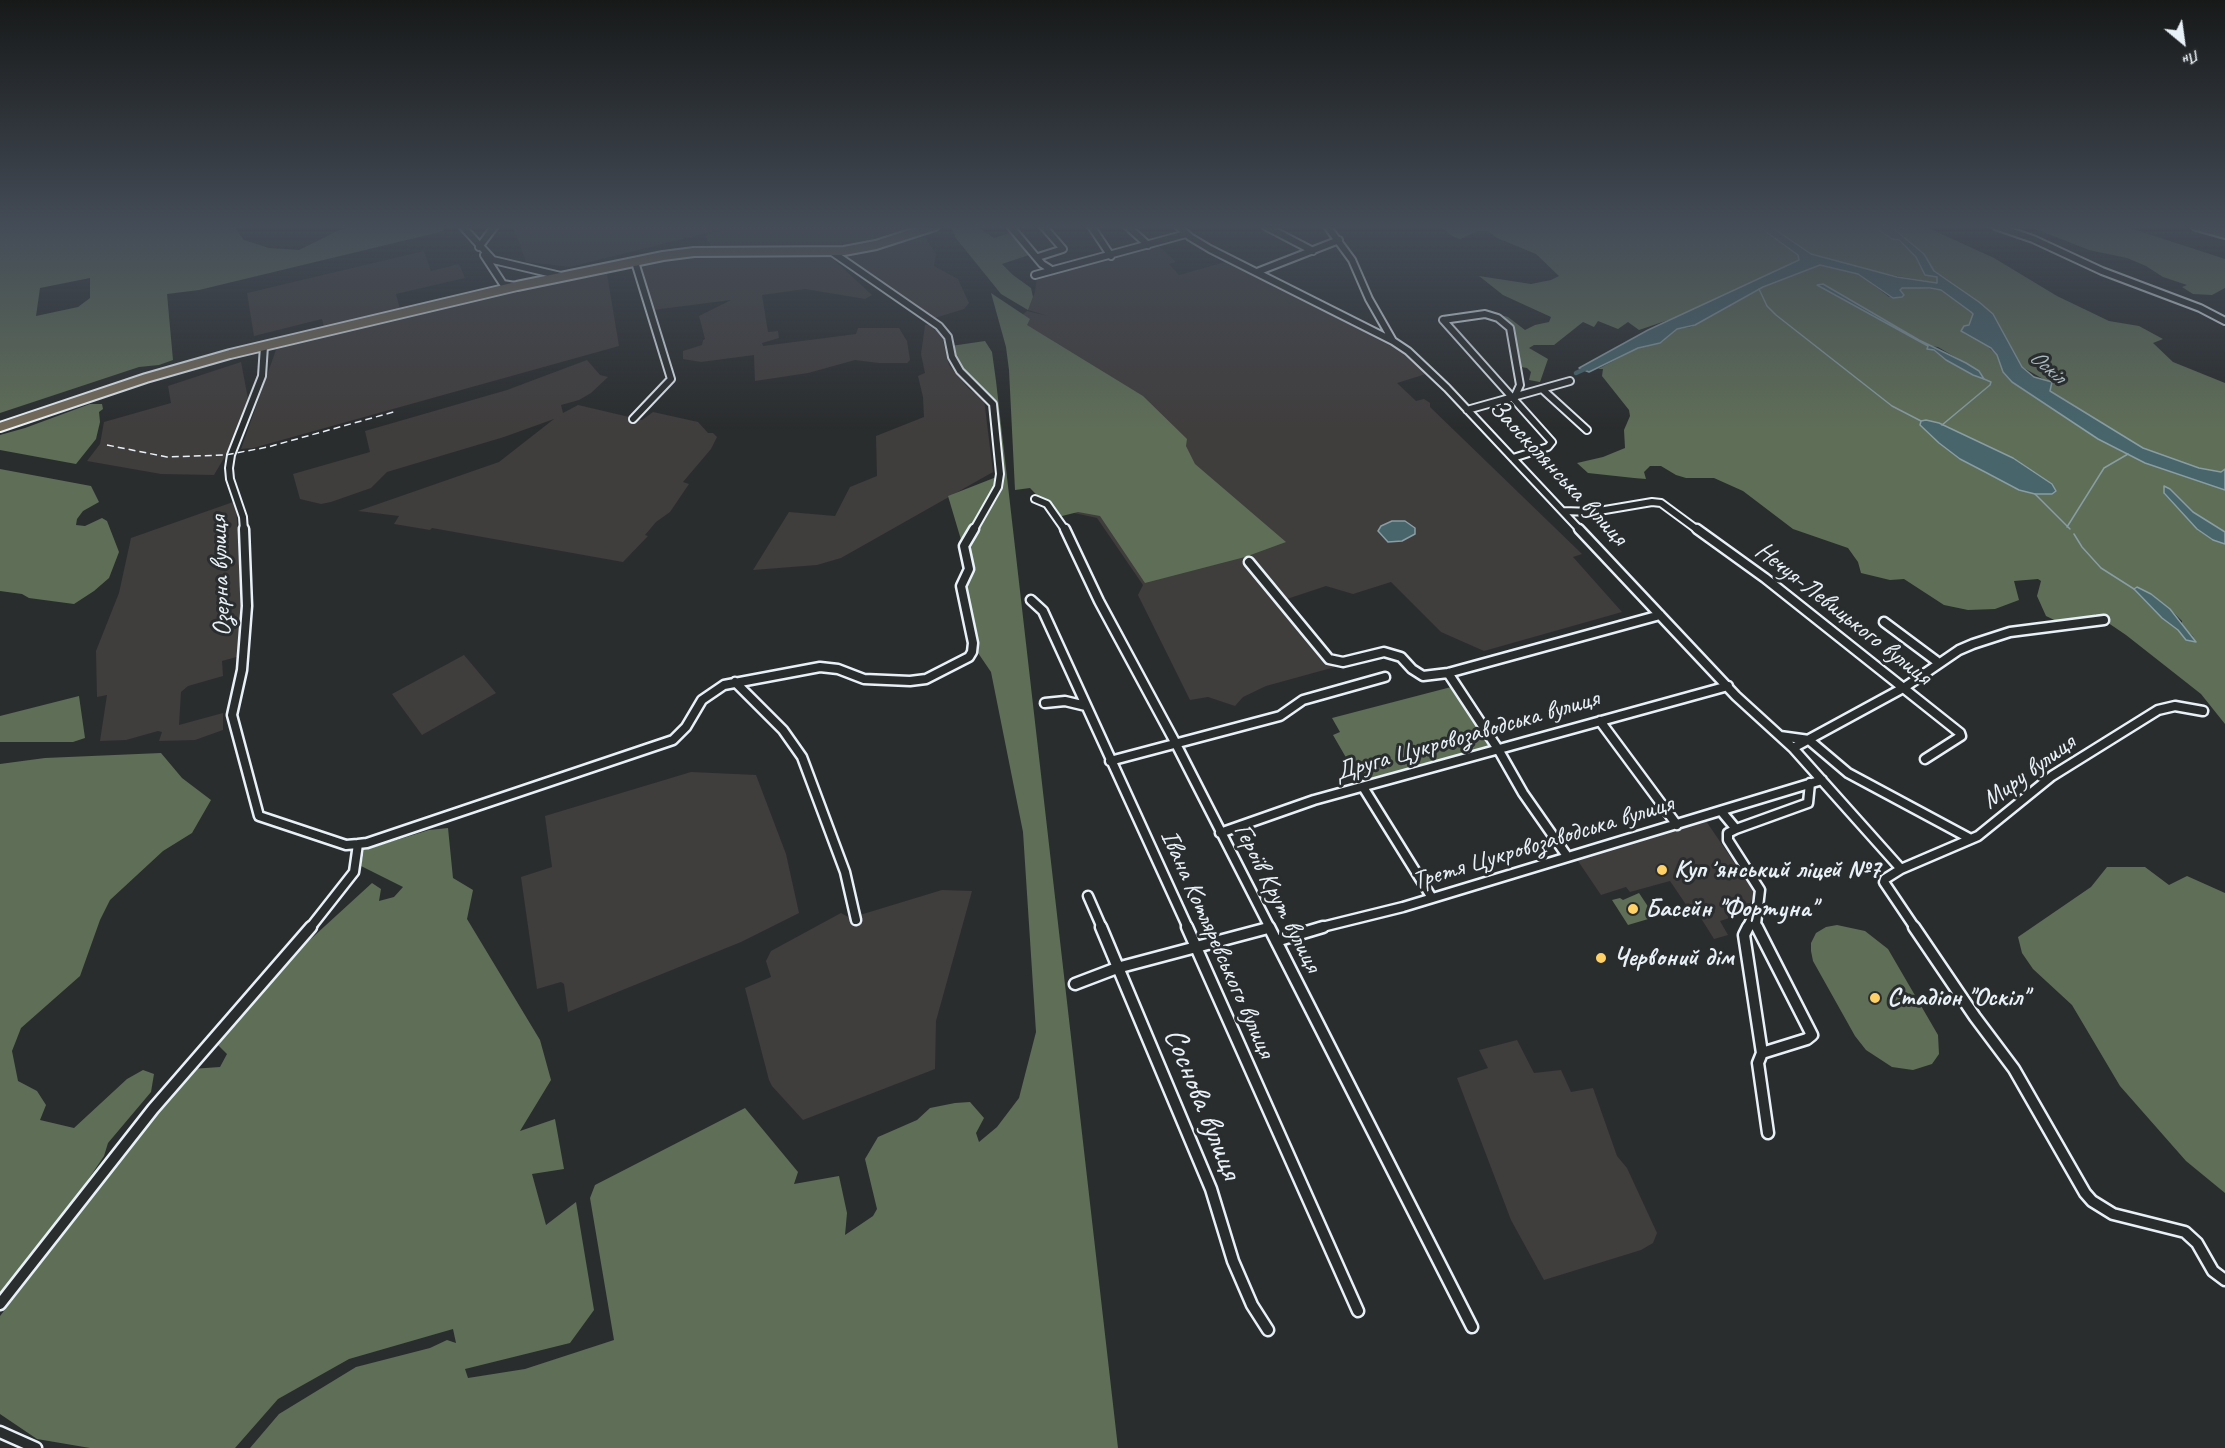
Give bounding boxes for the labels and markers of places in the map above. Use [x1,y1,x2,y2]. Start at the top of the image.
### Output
place label: Купʼянський ліцей №7 [1674,854,1880,886]
marker: Купʼянський ліцей №7 [1655,863,1669,877]
place label: Басейн "Фортуна" [1645,893,1817,925]
marker: Басейн "Фортуна" [1626,902,1640,916]
place label: Червоний дім [1613,942,1734,974]
marker: Червоний дім [1594,951,1608,965]
place label: Стадіон "Оскіл" [1887,982,2028,1014]
marker: Стадіон "Оскіл" [1868,991,1882,1005]

